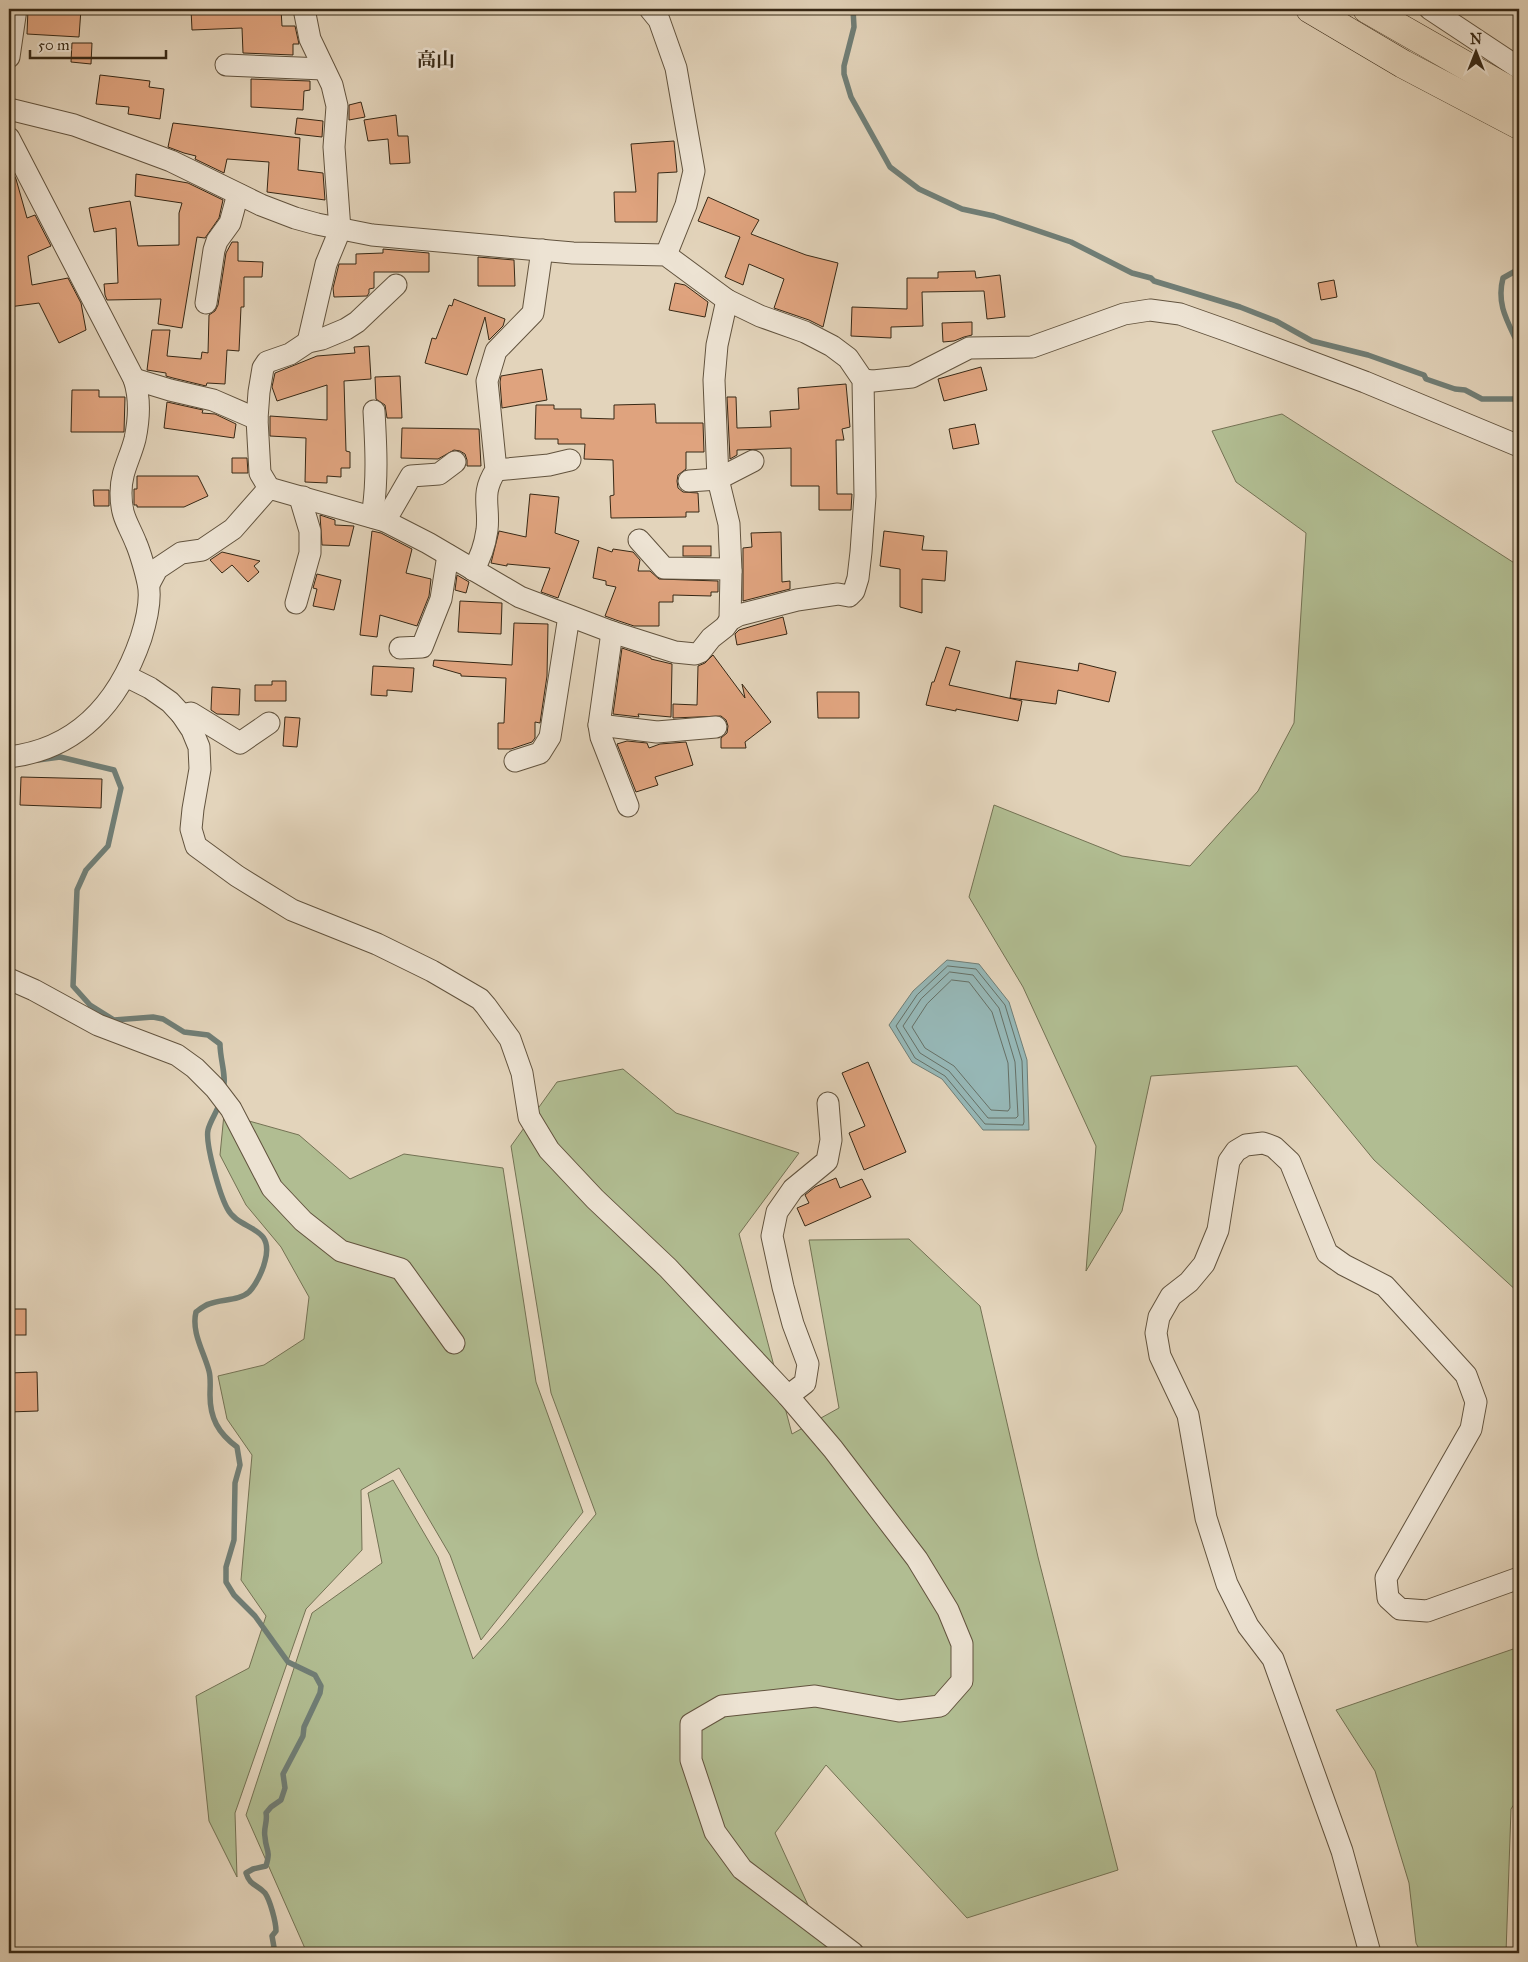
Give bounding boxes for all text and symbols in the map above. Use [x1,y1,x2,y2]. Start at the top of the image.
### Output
scale bar [30,28,166,60]
north arrow [1450,28,1500,78]
text: N [1470,31,1482,48]
text: 50 m [38,36,70,54]
district label: 高山 [417,48,455,71]

